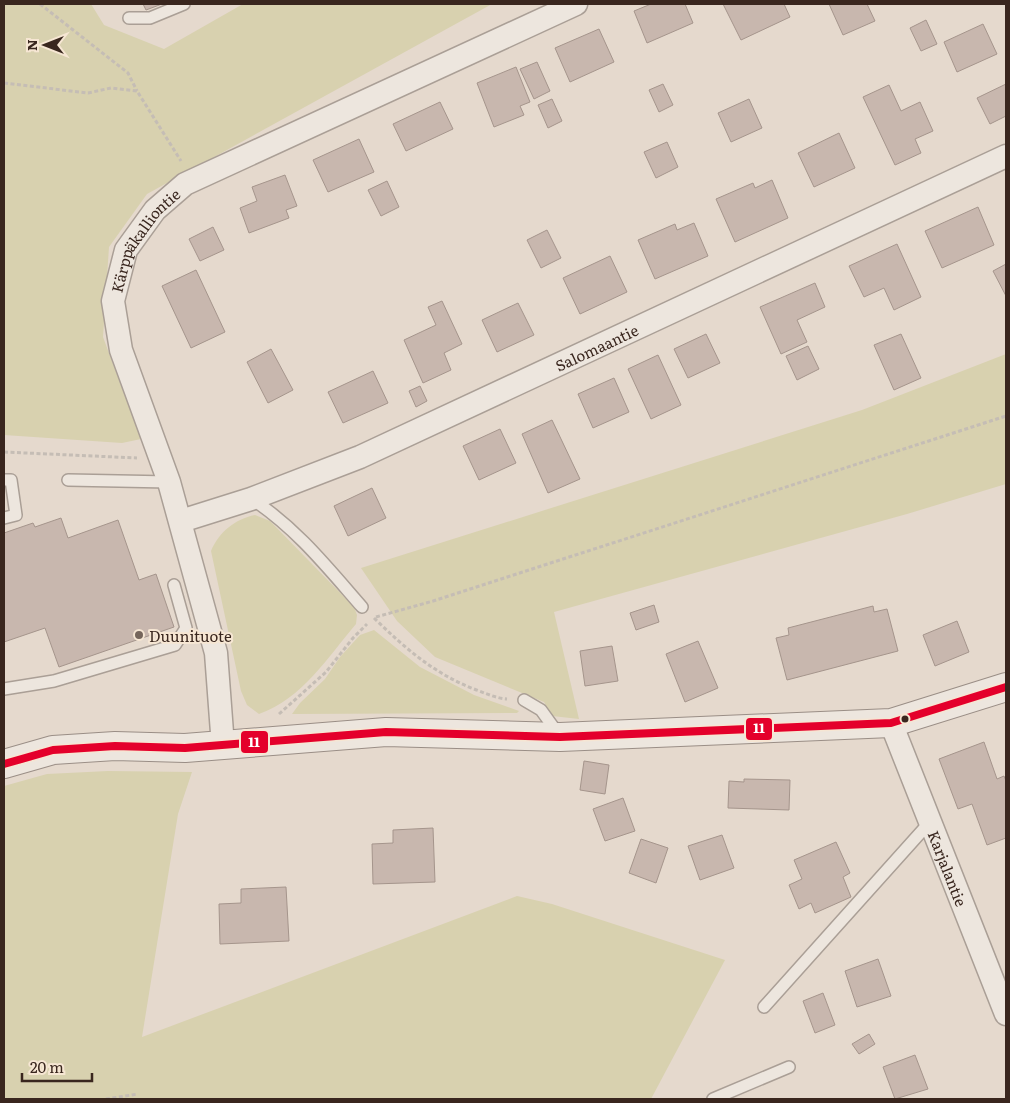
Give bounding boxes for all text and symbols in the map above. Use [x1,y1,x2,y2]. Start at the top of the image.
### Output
north arrow [20,20,70,70]
text: N [21,39,41,51]
street label: Kärppäkalliontie [104,182,185,295]
street label: Salomaantie [551,317,642,376]
place label: Duunituote [149,624,232,647]
marker: Duunituote [133,629,145,641]
unlabelled marker [900,714,910,724]
line badge: 11 [745,717,773,741]
text: 11 [753,717,765,737]
line badge: 11 [240,730,269,754]
text: 11 [248,731,260,751]
street label: Karjalantie [923,827,974,910]
scale bar [22,1050,92,1082]
text: 20 m [30,1055,64,1078]

